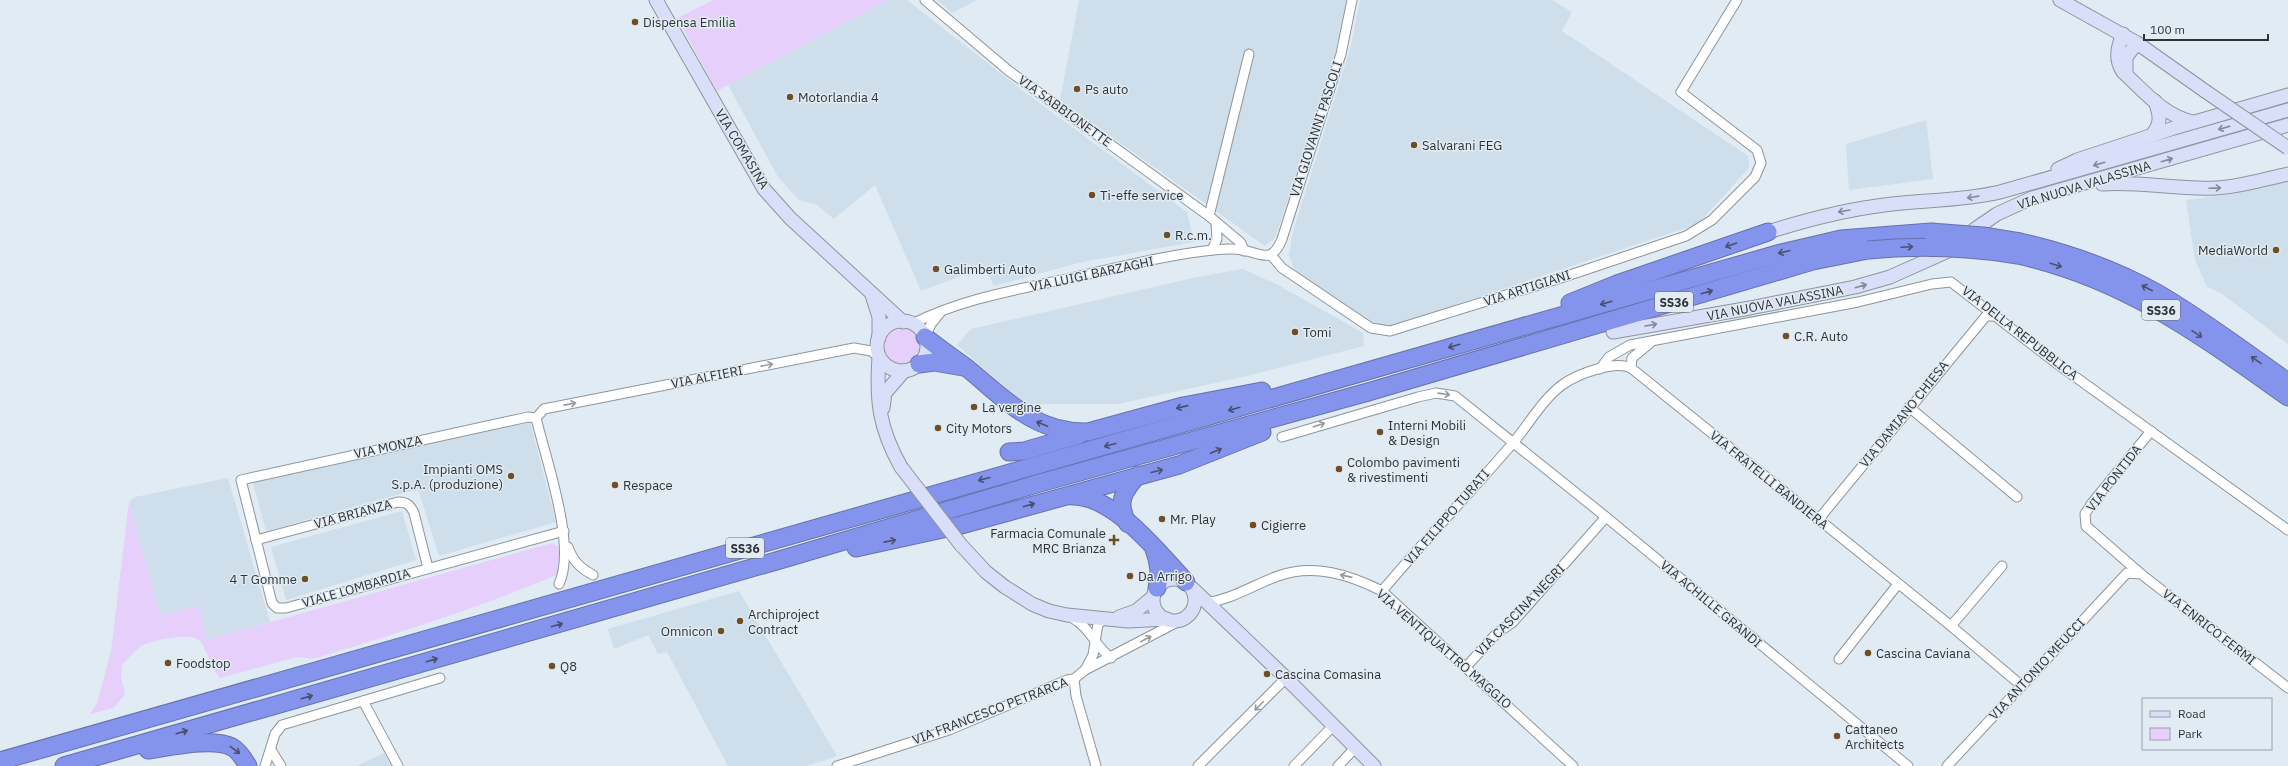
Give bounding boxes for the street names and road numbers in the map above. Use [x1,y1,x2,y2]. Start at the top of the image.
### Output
street label: VIA GIOVANNI PASCOLI [1286,59,1346,199]
street label: VIA SABBIONETTE [1015,71,1115,151]
street label: VIA COMASINA [711,106,773,193]
street label: VIA NUOVA VALASSINA [2015,156,2154,213]
street label: VIA LUIGI BARZAGHI [1029,253,1155,295]
street label: VIA ARTIGIANI [1481,266,1573,310]
street label: VIA NUOVA VALASSINA [1705,281,1845,325]
street label: VIA DELLA REPUBBLICA [1958,282,2082,384]
road number: SS36 [1655,292,1693,312]
road number: SS36 [2142,300,2180,320]
street label: VIA DAMIANO CHIESA [1856,356,1953,471]
street label: VIA ALFIERI [670,362,744,392]
street label: VIA FRATELLI BANDIERA [1706,427,1832,534]
street label: VIA MONZA [352,431,424,463]
street label: VIA PONTIDA [2083,441,2146,515]
street label: VIA FILIPPO TURATI [1401,466,1493,568]
street label: VIA BRIANZA [312,495,394,533]
road number: SS36 [726,538,764,558]
street label: VIA ACHILLE GRANDI [1657,556,1765,652]
street label: VIA CASCINA NEGRI [1472,560,1568,660]
street label: VIALE LOMBARDIA [300,564,413,612]
street label: VIA ENRICO FERMI [2159,585,2259,669]
street label: VIA VENTIQUATTRO MAGGIO [1373,586,1515,712]
street label: VIA ANTONIO MEUCCI [1985,614,2089,724]
street label: VIA FRANCESCO PETRARCA [910,673,1071,749]

